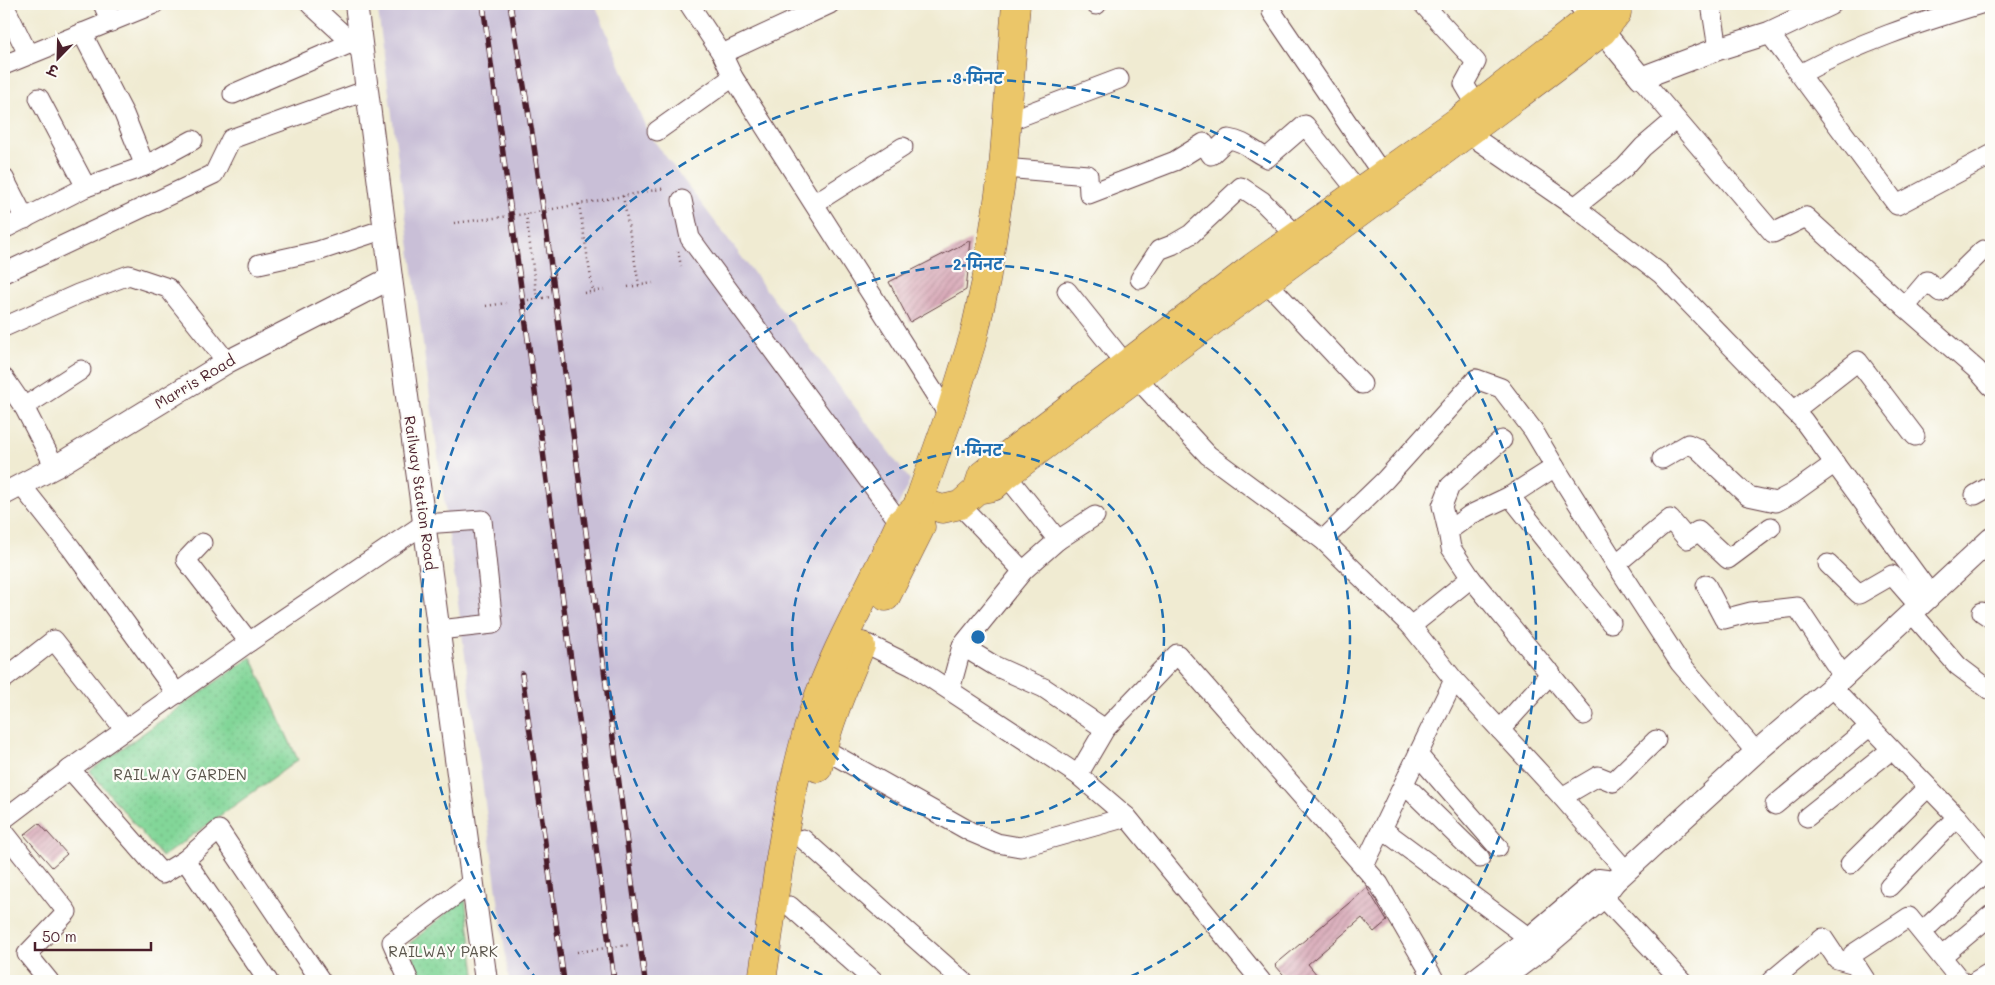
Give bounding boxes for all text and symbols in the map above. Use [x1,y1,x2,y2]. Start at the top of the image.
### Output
north arrow [32,32,82,82]
text: उ [43,59,63,82]
text: 3 मिनट [953,66,1005,88]
text: 2 मिनट [953,252,1004,274]
street label: Marris Road [151,349,238,413]
street label: Railway Station Road [400,414,442,571]
text: 1 मिनट [954,438,1003,460]
centre of rings [969,628,987,646]
park label: RAILWAY GARDEN [113,764,247,784]
scale bar [35,920,151,952]
text: 50 m [42,926,77,946]
park label: RAILWAY PARK [388,941,498,961]

